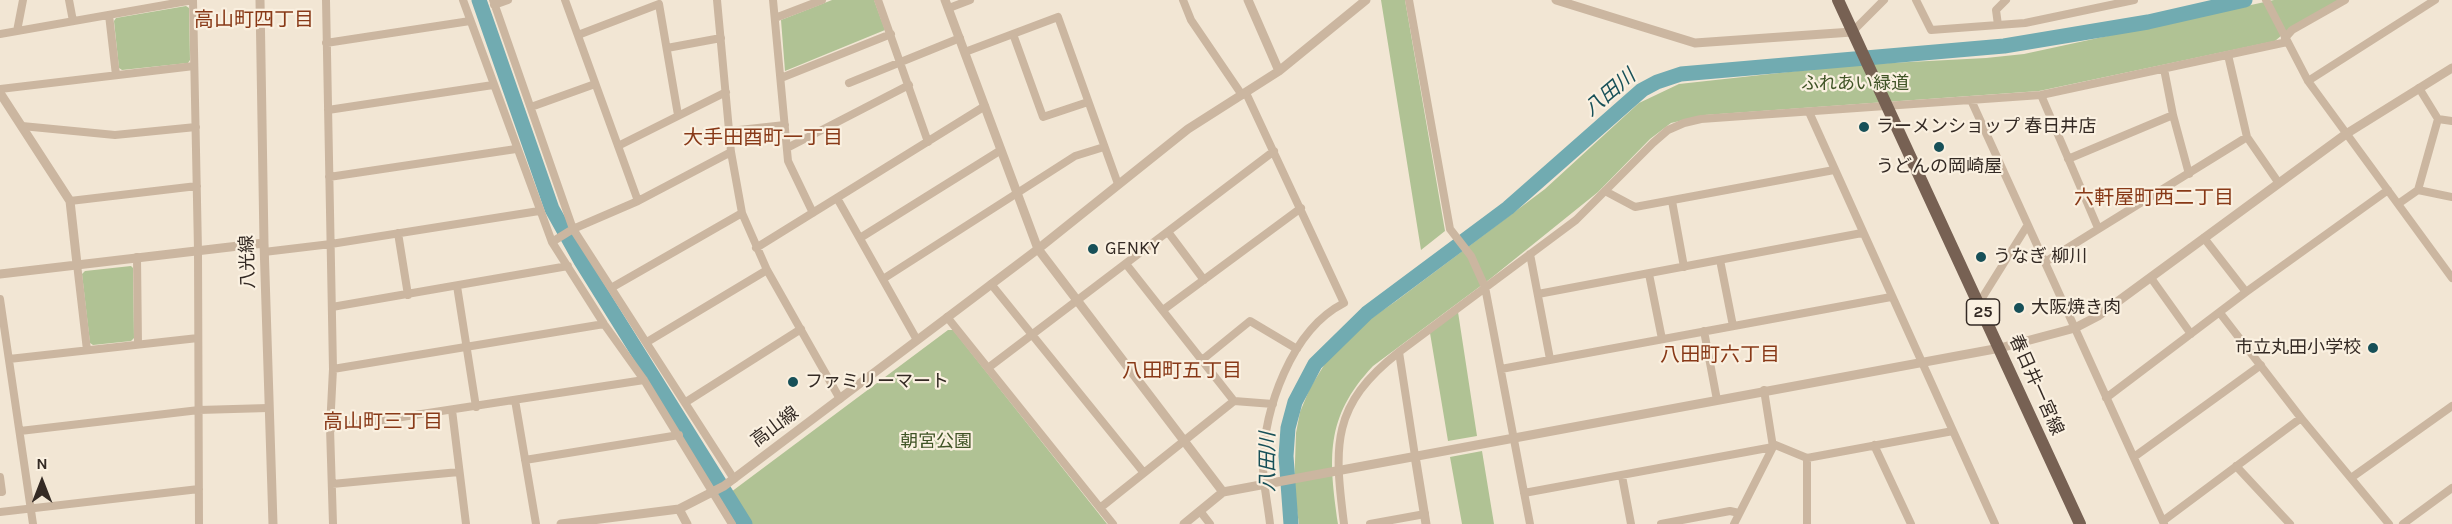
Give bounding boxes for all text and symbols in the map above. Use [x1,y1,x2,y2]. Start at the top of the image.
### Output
district label: 高山町四丁目 [194,8,314,32]
water label: 八田川 [1579,65,1641,121]
park label: ふれあい緑道 [1801,73,1909,95]
place label: ラーメンショップ 春日井店 [1876,116,2096,138]
marker: ラーメンショップ 春日井店 [1857,120,1871,134]
district label: 大手田酉町一丁目 [683,126,843,150]
marker: うどんの岡崎屋 [1932,140,1946,154]
place label: うどんの岡崎屋 [1876,156,2002,178]
district label: 六軒屋町西二丁目 [2074,186,2234,210]
street label: 八光線 [236,235,260,289]
place label: GENKY [1105,238,1160,260]
marker: GENKY [1086,242,1100,256]
place label: うなぎ 柳川 [1993,246,2087,268]
marker: うなぎ 柳川 [1974,250,1988,264]
place label: 大阪焼き肉 [2031,297,2121,319]
road number: 25 [1966,299,2000,325]
marker: 大阪焼き肉 [2012,301,2026,315]
street label: 春日井一宮線 [2004,331,2068,439]
place label: 市立丸田小学校 [2235,337,2361,359]
marker: 市立丸田小学校 [2366,341,2380,355]
district label: 八田町六丁目 [1660,343,1780,367]
district label: 八田町五丁目 [1122,359,1242,383]
place label: ファミリーマート [805,371,949,393]
marker: ファミリーマート [786,375,800,389]
street label: 高山線 [747,402,803,452]
district label: 高山町三丁目 [323,410,443,434]
park label: 朝宮公園 [900,431,972,453]
water label: 八田川 [1256,432,1280,492]
north arrow [12,452,72,512]
text: N [36,454,48,473]

